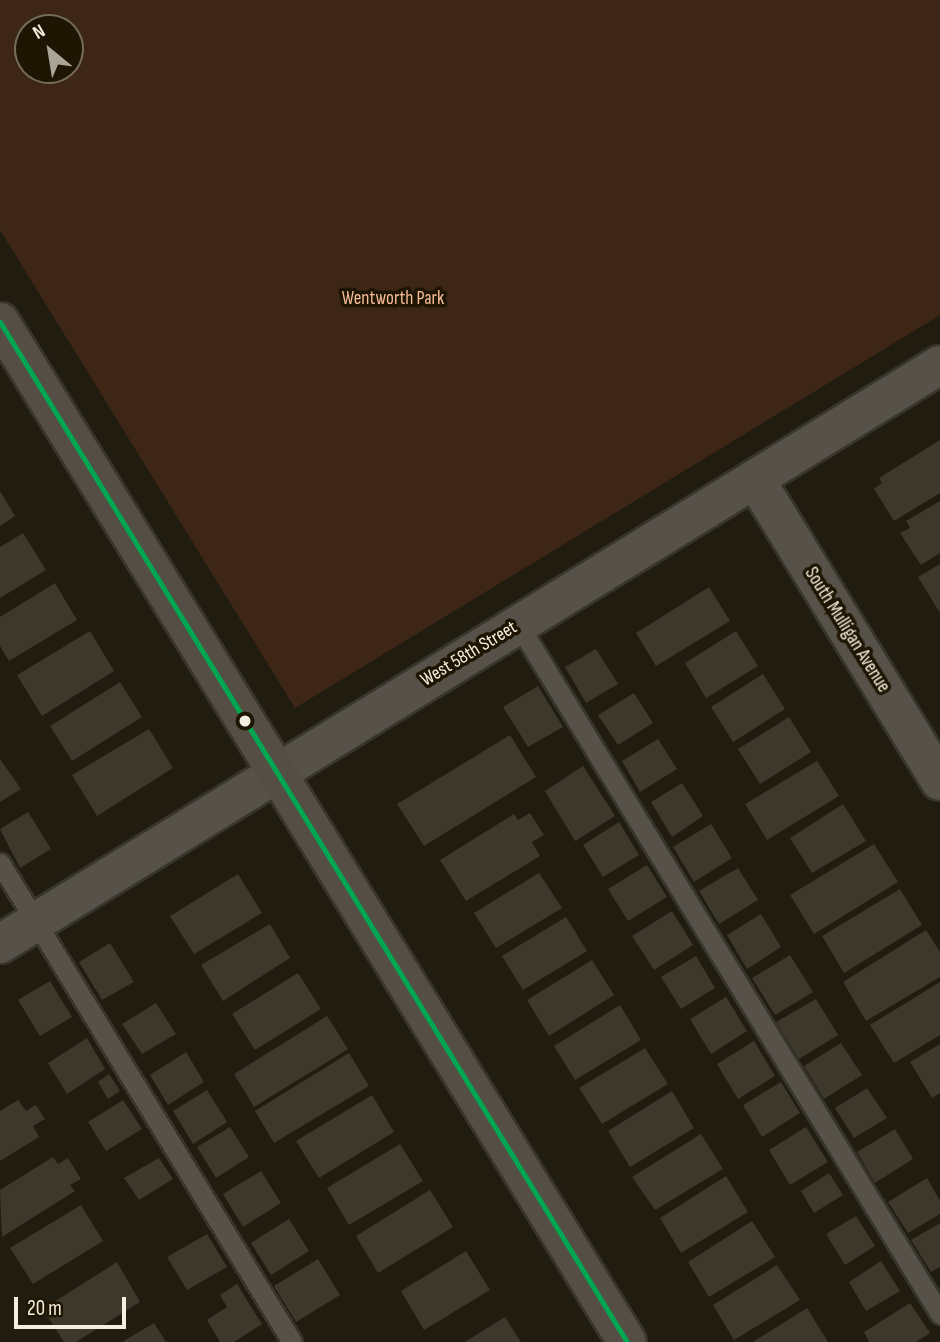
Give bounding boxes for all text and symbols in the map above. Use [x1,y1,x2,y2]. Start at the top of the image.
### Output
north arrow [14,14,84,84]
text: N [29,20,49,45]
park label: Wentworth Park [342,288,444,310]
street label: South Mulligan Avenue [799,563,895,697]
street label: West 58th Street [417,616,521,692]
unlabelled marker [238,714,252,728]
scale bar [18,1282,130,1326]
text: 20 m [27,1296,62,1321]

